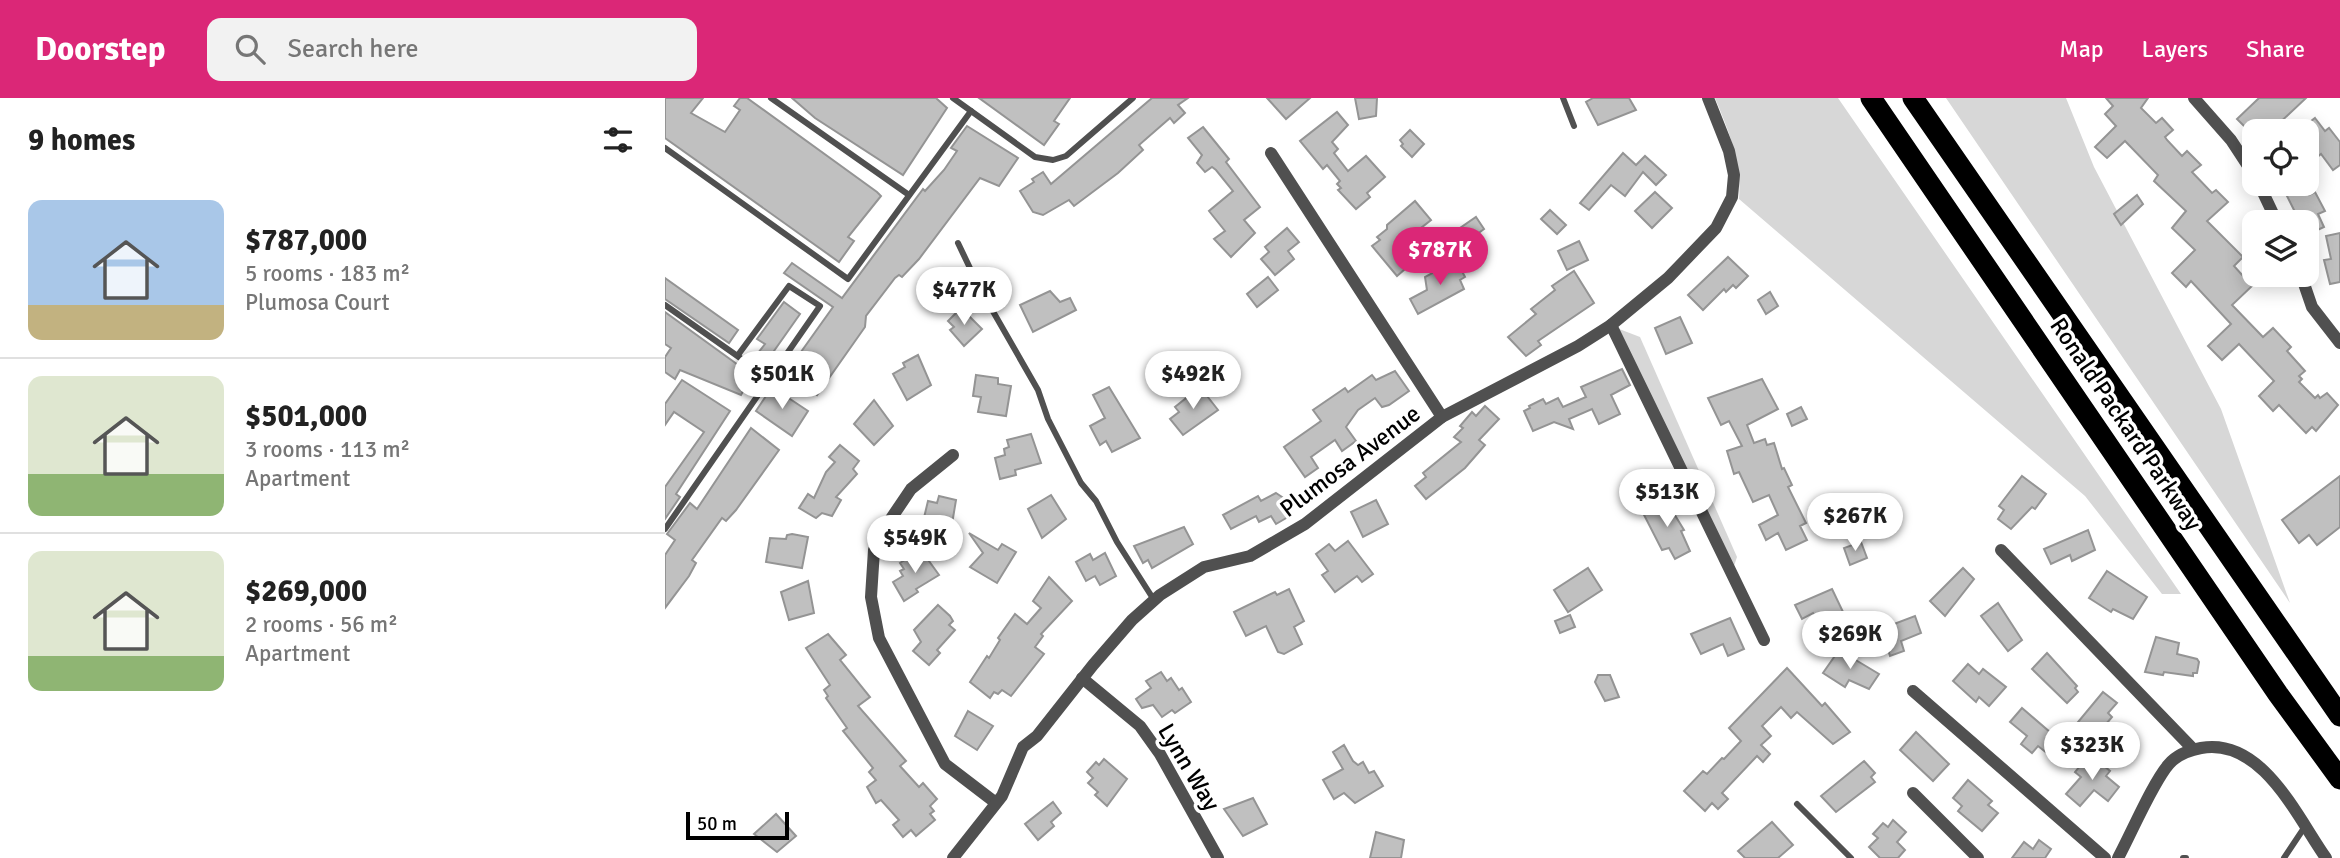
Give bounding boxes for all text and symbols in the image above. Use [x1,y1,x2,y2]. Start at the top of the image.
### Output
search box [207,18,697,81]
text: Doorstep [35,29,165,70]
icon: search [231,30,269,68]
text: Search here [287,33,419,65]
text: Map [2059,34,2104,64]
text: Layers [2142,34,2208,64]
text: Share [2246,34,2305,64]
map controls [2242,119,2319,287]
button: locate [2242,119,2319,196]
icon: filters [599,121,637,159]
text: 9 homes [28,122,135,159]
button: layers [2242,210,2319,287]
text: $787,000 [245,222,367,259]
icon: home [84,228,168,312]
pin: $787K [1391,228,1489,287]
text: $787K [1408,235,1472,264]
text: 5 rooms · 183 m² [245,259,410,288]
pin: $477K [915,268,1013,327]
text: $477K [932,275,996,304]
text: Plumosa Court [245,288,389,317]
street label: Ronald Packard Parkway [2044,312,2208,536]
pin: $501K [733,352,831,411]
pin: $492K [1144,352,1242,411]
text: $501K [750,359,814,388]
text: $492K [1161,359,1225,388]
text: $501,000 [245,398,367,435]
street label: Plumosa Avenue [1274,398,1426,524]
icon: home [84,404,168,488]
text: 3 rooms · 113 m² [245,435,410,464]
text: Apartment [245,464,350,493]
pin: $513K [1618,470,1716,529]
text: $513K [1635,477,1699,506]
pin: $267K [1806,494,1904,553]
text: $267K [1823,501,1887,530]
pin: $549K [866,516,964,575]
text: $549K [883,523,947,552]
text: $269,000 [245,573,367,610]
icon: home [84,579,168,663]
text: 2 rooms · 56 m² [245,610,398,639]
pin: $269K [1801,612,1899,671]
text: $269K [1818,619,1882,648]
text: Apartment [245,639,350,668]
street label: Lynn Way [1151,718,1227,816]
pin: $323K [2043,722,2141,782]
text: $323K [2060,730,2124,759]
scale bar [686,809,789,841]
text: 50 m [697,812,737,836]

